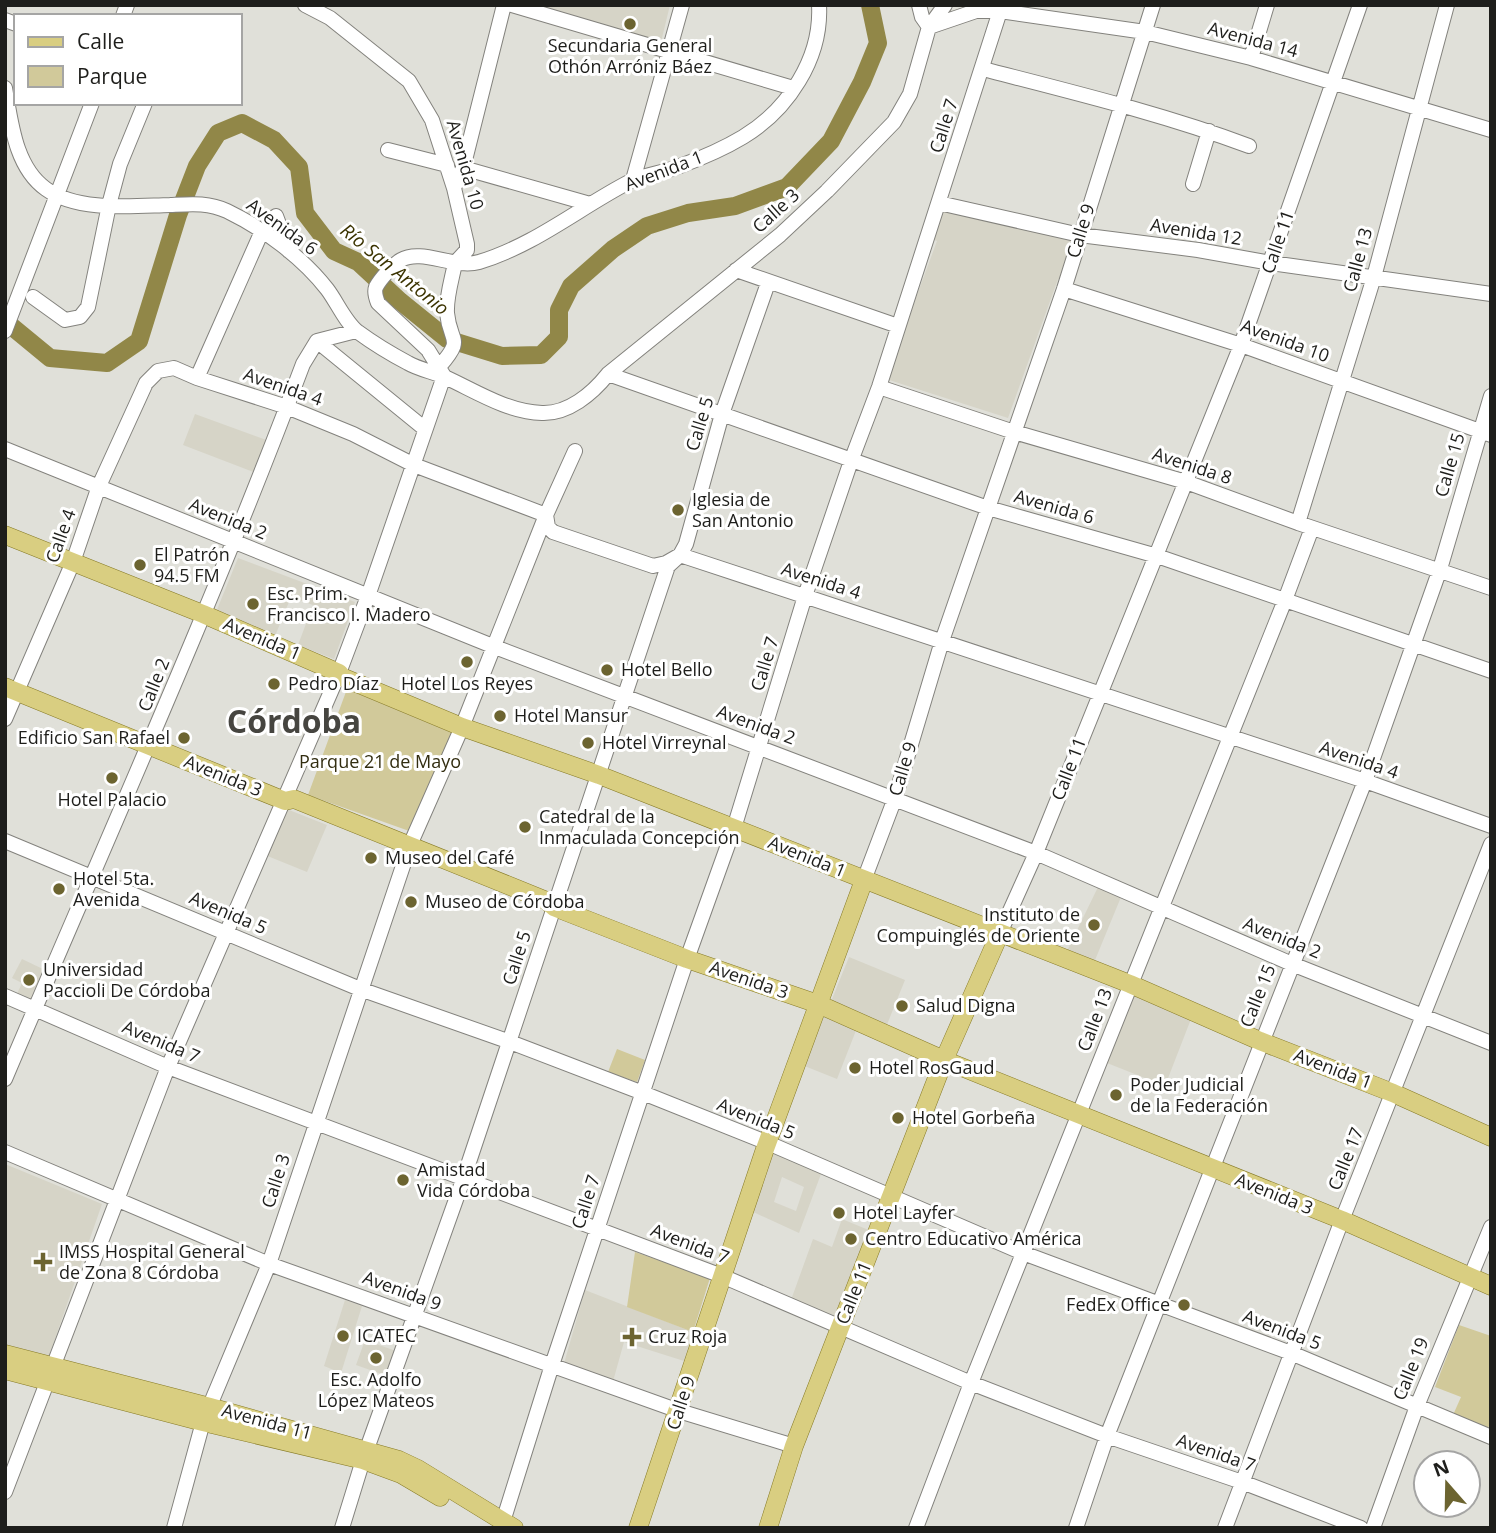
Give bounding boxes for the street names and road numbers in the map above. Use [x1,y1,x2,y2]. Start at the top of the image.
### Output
street label: Avenida 14 [1206,15,1301,63]
street label: Calle 7 [923,96,963,156]
street label: Avenida 10 [442,117,490,212]
street label: Avenida 1 [621,144,706,196]
street label: Calle 3 [747,183,804,238]
street label: Avenida 6 [242,192,323,260]
street label: Calle 9 [1060,201,1100,261]
street label: Calle 11 [1255,207,1299,277]
street label: Avenida 12 [1149,212,1244,250]
street label: Calle 13 [1337,225,1377,295]
street label: Avenida 10 [1238,313,1333,367]
street label: Avenida 4 [241,361,326,411]
street label: Calle 5 [679,394,719,454]
street label: Calle 15 [1428,430,1470,500]
street label: Avenida 8 [1150,441,1235,489]
street label: Avenida 6 [1012,483,1097,529]
street label: Avenida 2 [186,492,271,545]
street label: Calle 4 [39,505,81,566]
street label: Avenida 4 [779,556,864,604]
street label: Avenida 1 [220,611,305,665]
street label: Calle 7 [744,634,784,694]
street label: Calle 2 [132,654,175,715]
street label: Avenida 2 [714,699,799,749]
street label: Calle 11 [1045,734,1091,804]
street label: Avenida 4 [1317,734,1402,784]
street label: Calle 9 [882,739,922,799]
street label: Avenida 3 [181,749,266,802]
street label: Avenida 1 [765,830,850,883]
street label: Avenida 5 [186,885,271,939]
street label: Avenida 2 [1240,911,1325,964]
street label: Calle 5 [496,928,536,988]
street label: Avenida 3 [707,954,792,1004]
street label: Calle 15 [1234,961,1281,1031]
street label: Calle 13 [1071,985,1117,1055]
street label: Avenida 7 [119,1014,204,1068]
street label: Avenida 1 [1291,1042,1376,1094]
street label: Avenida 5 [714,1092,799,1145]
street label: Calle 17 [1322,1124,1369,1194]
street label: Calle 3 [255,1151,295,1211]
street label: Avenida 3 [1232,1167,1317,1220]
street label: Calle 7 [565,1172,605,1232]
street label: Avenida 7 [648,1217,733,1269]
street label: Calle 11 [830,1258,877,1328]
street label: Avenida 9 [360,1265,445,1315]
street label: Avenida 5 [1240,1303,1325,1355]
street label: Calle 19 [1387,1334,1434,1404]
street label: Calle 9 [660,1373,700,1433]
street label: Avenida 11 [220,1397,315,1445]
street label: Avenida 7 [1174,1427,1259,1477]

